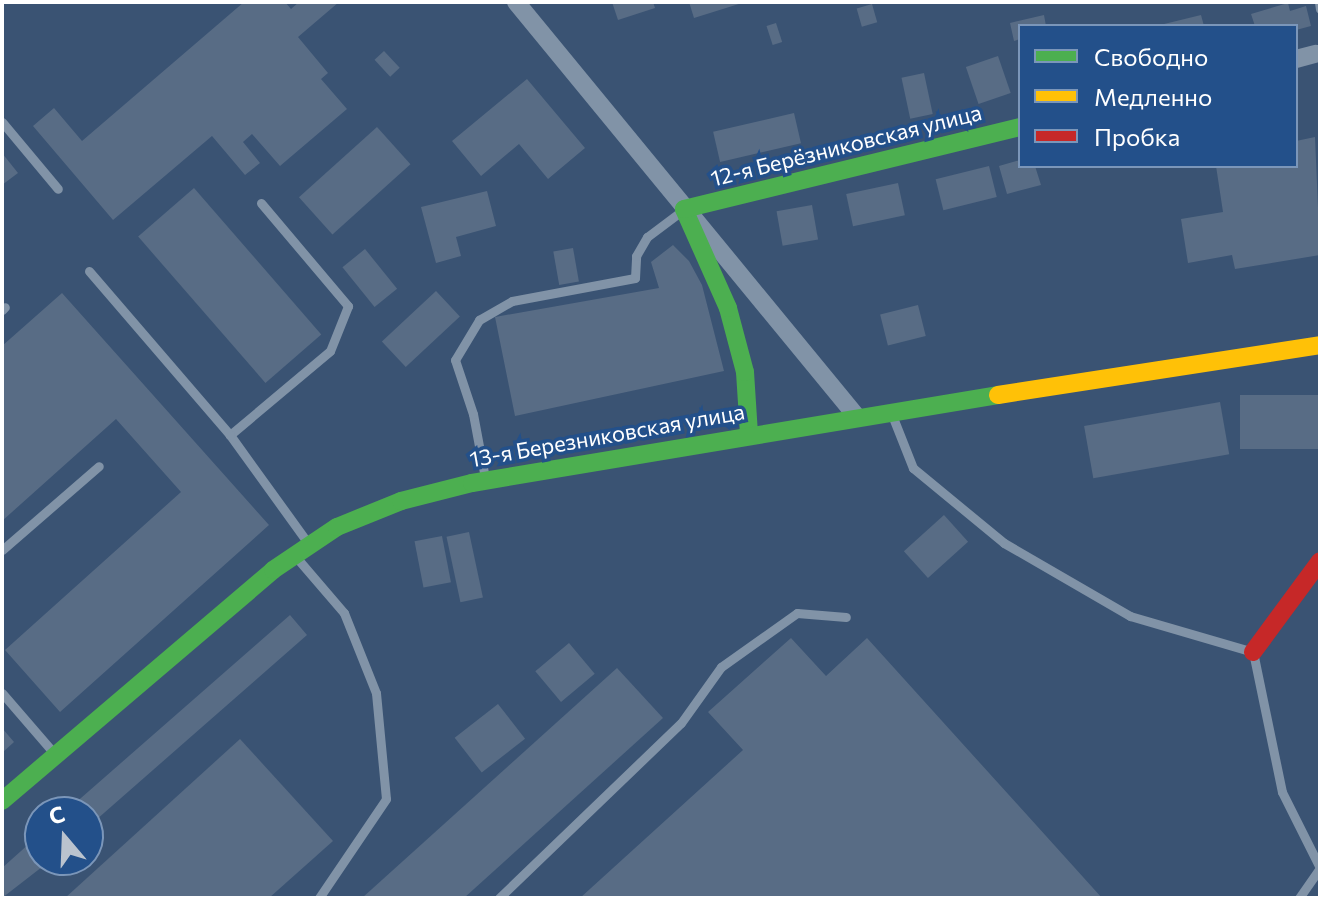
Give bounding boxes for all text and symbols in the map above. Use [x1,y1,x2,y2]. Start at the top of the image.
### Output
legend [1018,24,1298,168]
text: Свободно [1094,42,1208,71]
text: Медленно [1094,82,1212,111]
street label: 12-я Берёзниковская улица [708,99,984,191]
text: Пробка [1094,122,1180,151]
street label: 13-я Березниковская улица [467,398,747,472]
north arrow [24,796,104,876]
text: С [45,800,68,830]

